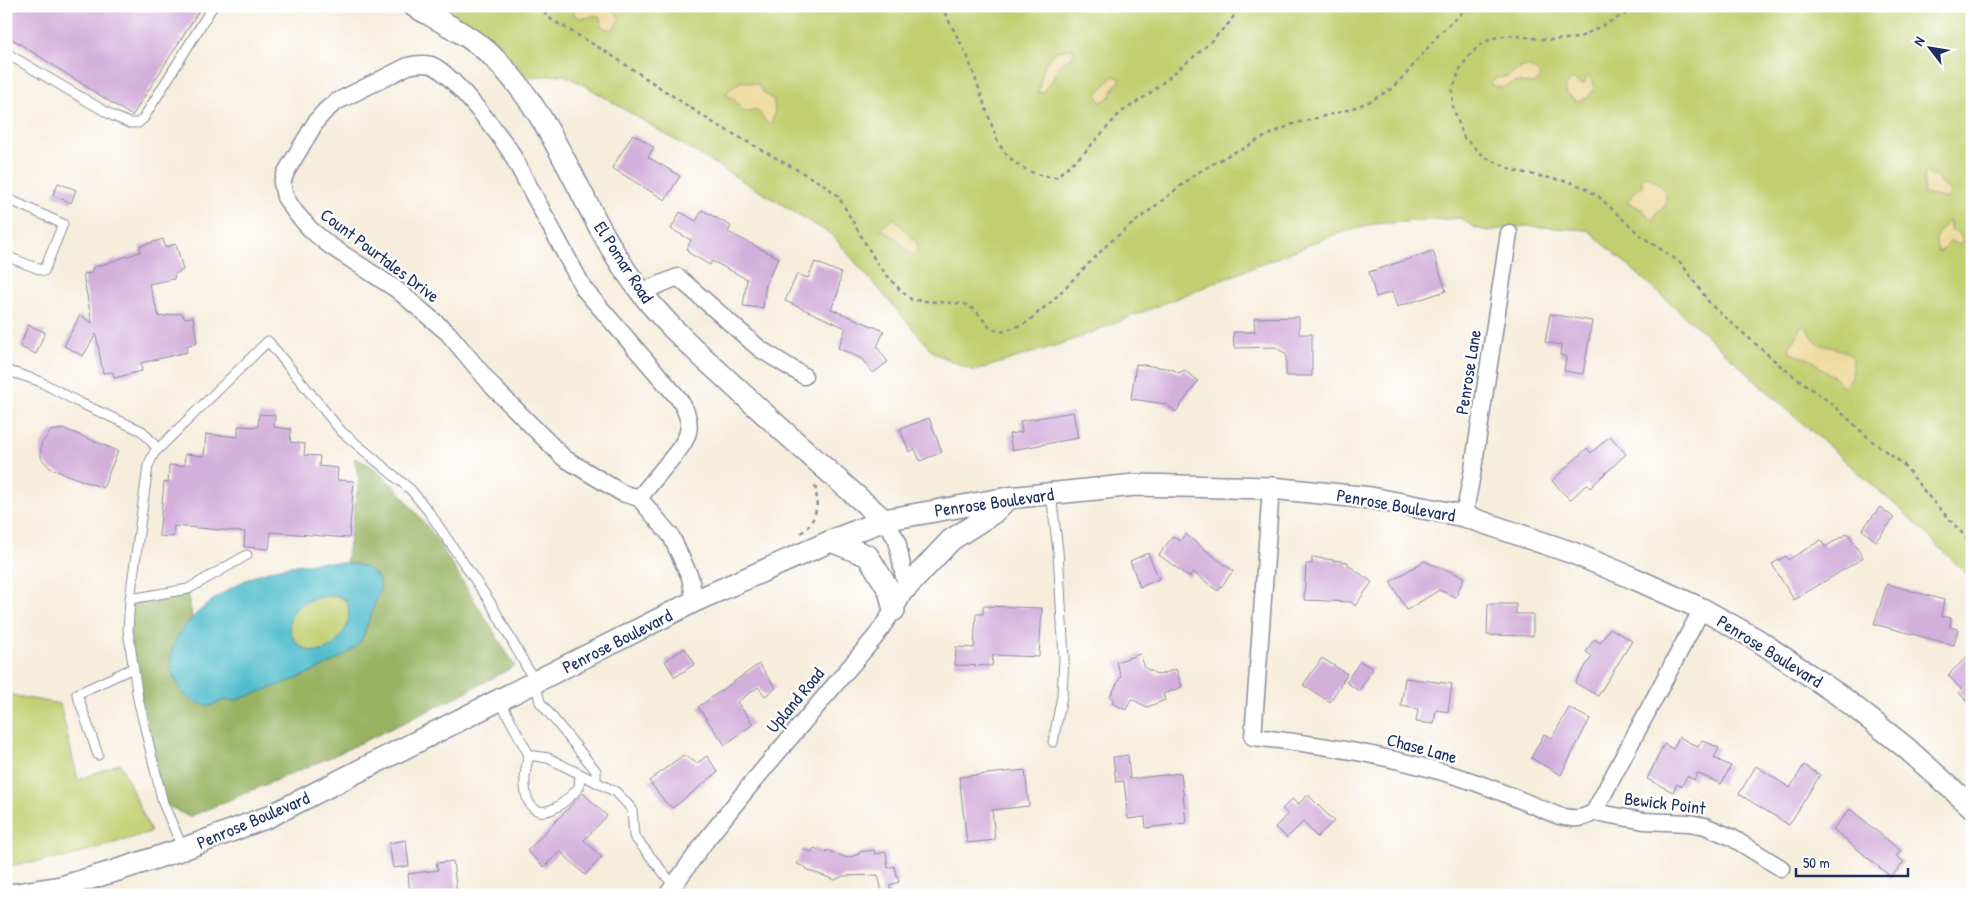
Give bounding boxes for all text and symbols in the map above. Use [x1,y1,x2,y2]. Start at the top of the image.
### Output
north arrow [1906,22,1956,72]
text: N [1908,32,1929,49]
street label: Count Pourtales Drive [315,202,445,308]
street label: El Pomar Road [588,216,660,308]
street label: Penrose Lane [1449,328,1487,416]
street label: Penrose Boulevard [933,481,1055,523]
street label: Penrose Boulevard [1335,482,1457,528]
street label: Penrose Boulevard [558,603,676,679]
street label: Penrose Boulevard [1712,609,1828,693]
street label: Upland Road [760,662,830,738]
street label: Chase Lane [1384,727,1460,769]
street label: Penrose Boulevard [193,785,313,855]
street label: Bewick Point [1623,786,1708,820]
scale bar [1796,846,1908,878]
text: 50 m [1803,852,1830,873]

